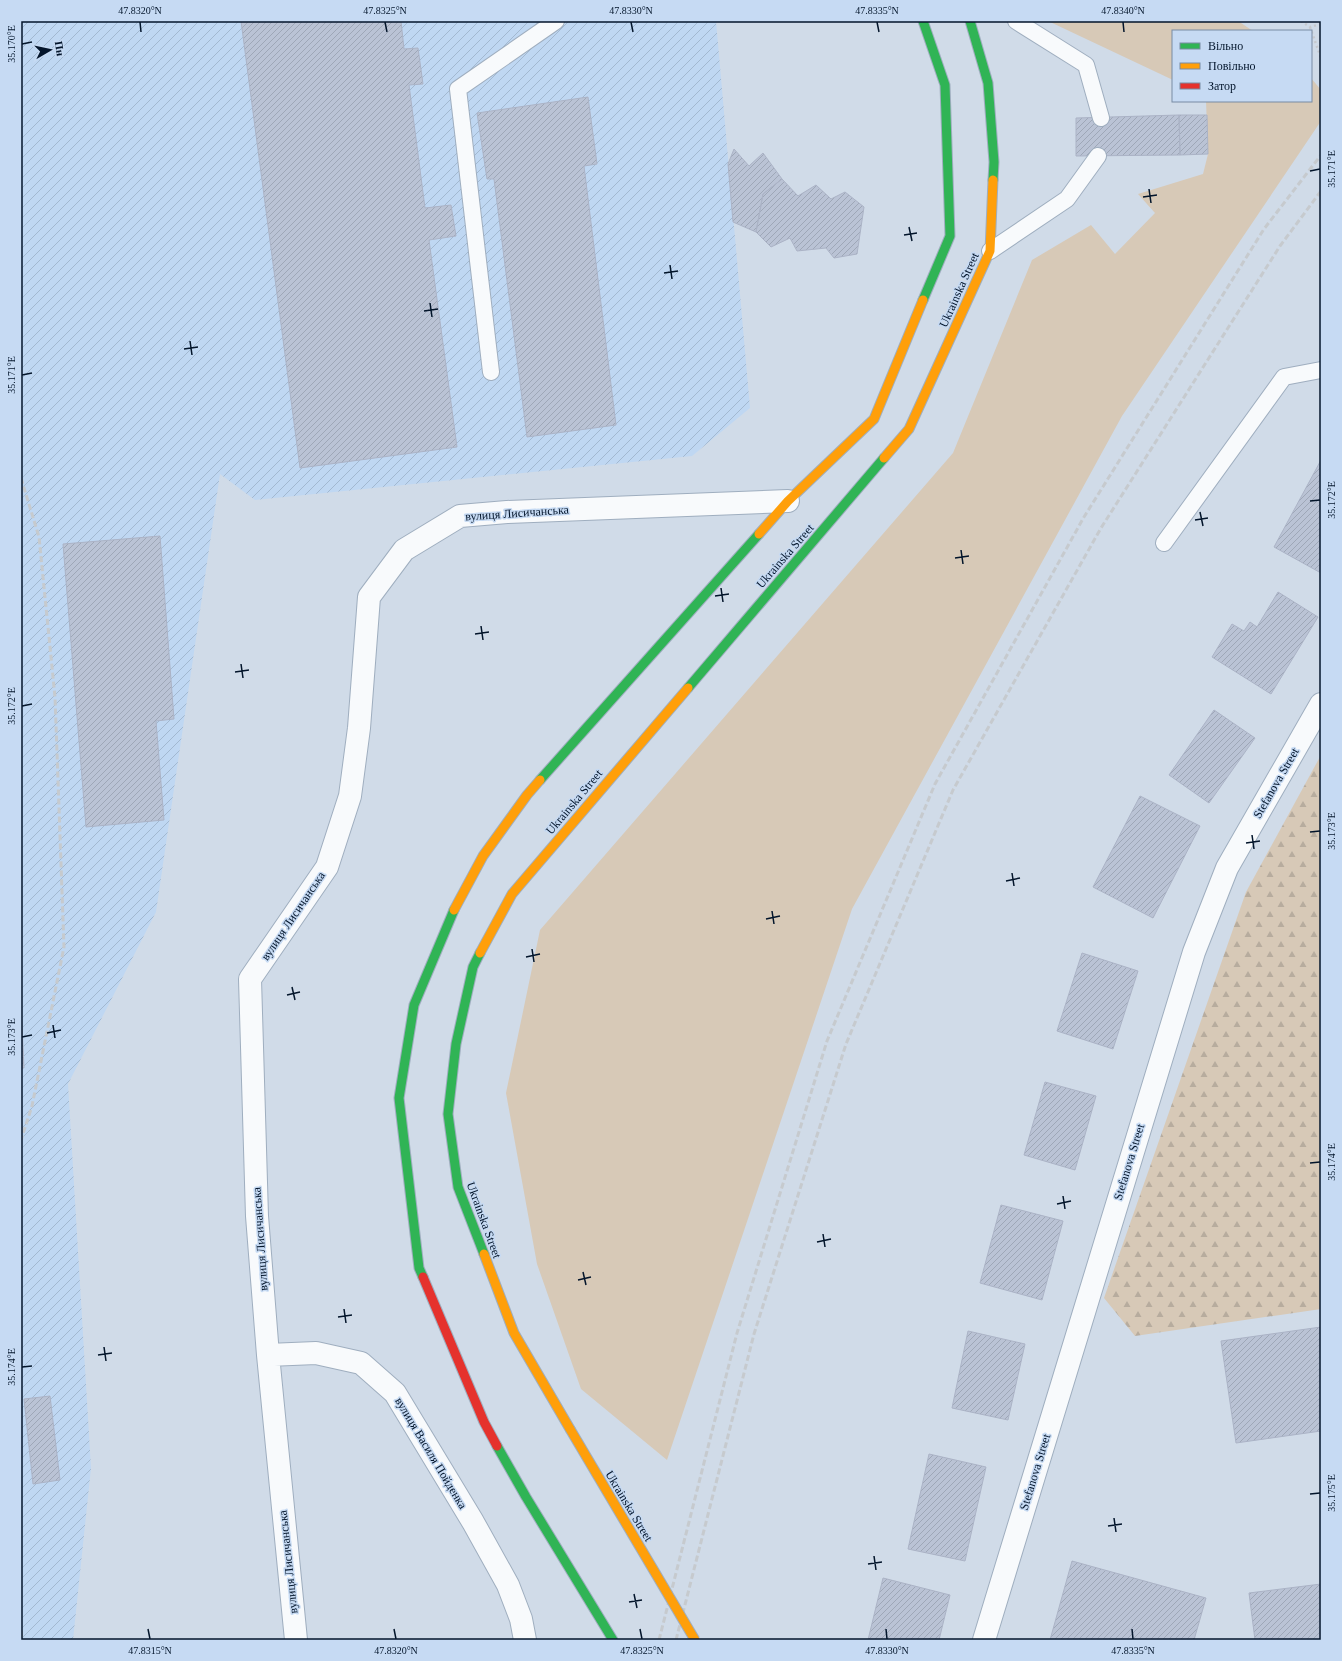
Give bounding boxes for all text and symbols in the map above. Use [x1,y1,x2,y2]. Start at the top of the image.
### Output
text: 47.8320°N [118,5,162,16]
text: 47.8325°N [363,5,407,16]
text: 47.8330°N [609,5,653,16]
text: 47.8335°N [855,5,899,16]
text: 47.8340°N [1101,5,1145,16]
text: 35.170°E [6,25,17,63]
north arrow [30,30,70,70]
legend [1172,30,1312,102]
text: Вільно [1208,39,1243,53]
text: Пн [53,40,67,57]
text: Повільно [1208,59,1256,73]
text: Затор [1208,79,1236,93]
text: 35.171°E [1326,150,1337,188]
street label: Ukrainska Street [936,250,982,330]
text: 35.171°E [6,356,17,394]
text: 35.172°E [1326,481,1337,519]
street label: вулиця Лисичанська [465,502,570,524]
street label: Ukrainska Street [753,521,817,591]
text: 35.172°E [6,687,17,725]
street label: Stefanova Street [1250,745,1302,821]
street label: Ukrainska Street [543,766,606,837]
text: 35.173°E [1326,812,1337,850]
street label: вулиця Лисичанська [258,868,328,963]
text: 35.173°E [6,1018,17,1056]
street label: Stefanova Street [1111,1122,1147,1202]
text: 35.174°E [1326,1143,1337,1181]
street label: Ukrainska Street [464,1180,505,1261]
street label: вулиця Лисичанська [249,1186,271,1291]
text: 35.174°E [6,1348,17,1386]
street label: вулиця Василя Пойденка [392,1395,470,1512]
street label: Stefanova Street [1017,1432,1053,1512]
street label: Ukrainska Street [602,1468,656,1545]
text: 35.175°E [1326,1474,1337,1512]
street label: вулиця Лисичанська [276,1509,300,1614]
text: 47.8315°N [128,1645,172,1656]
text: 47.8320°N [374,1645,418,1656]
text: 47.8325°N [620,1645,664,1656]
text: 47.8330°N [865,1645,909,1656]
text: 47.8335°N [1111,1645,1155,1656]

